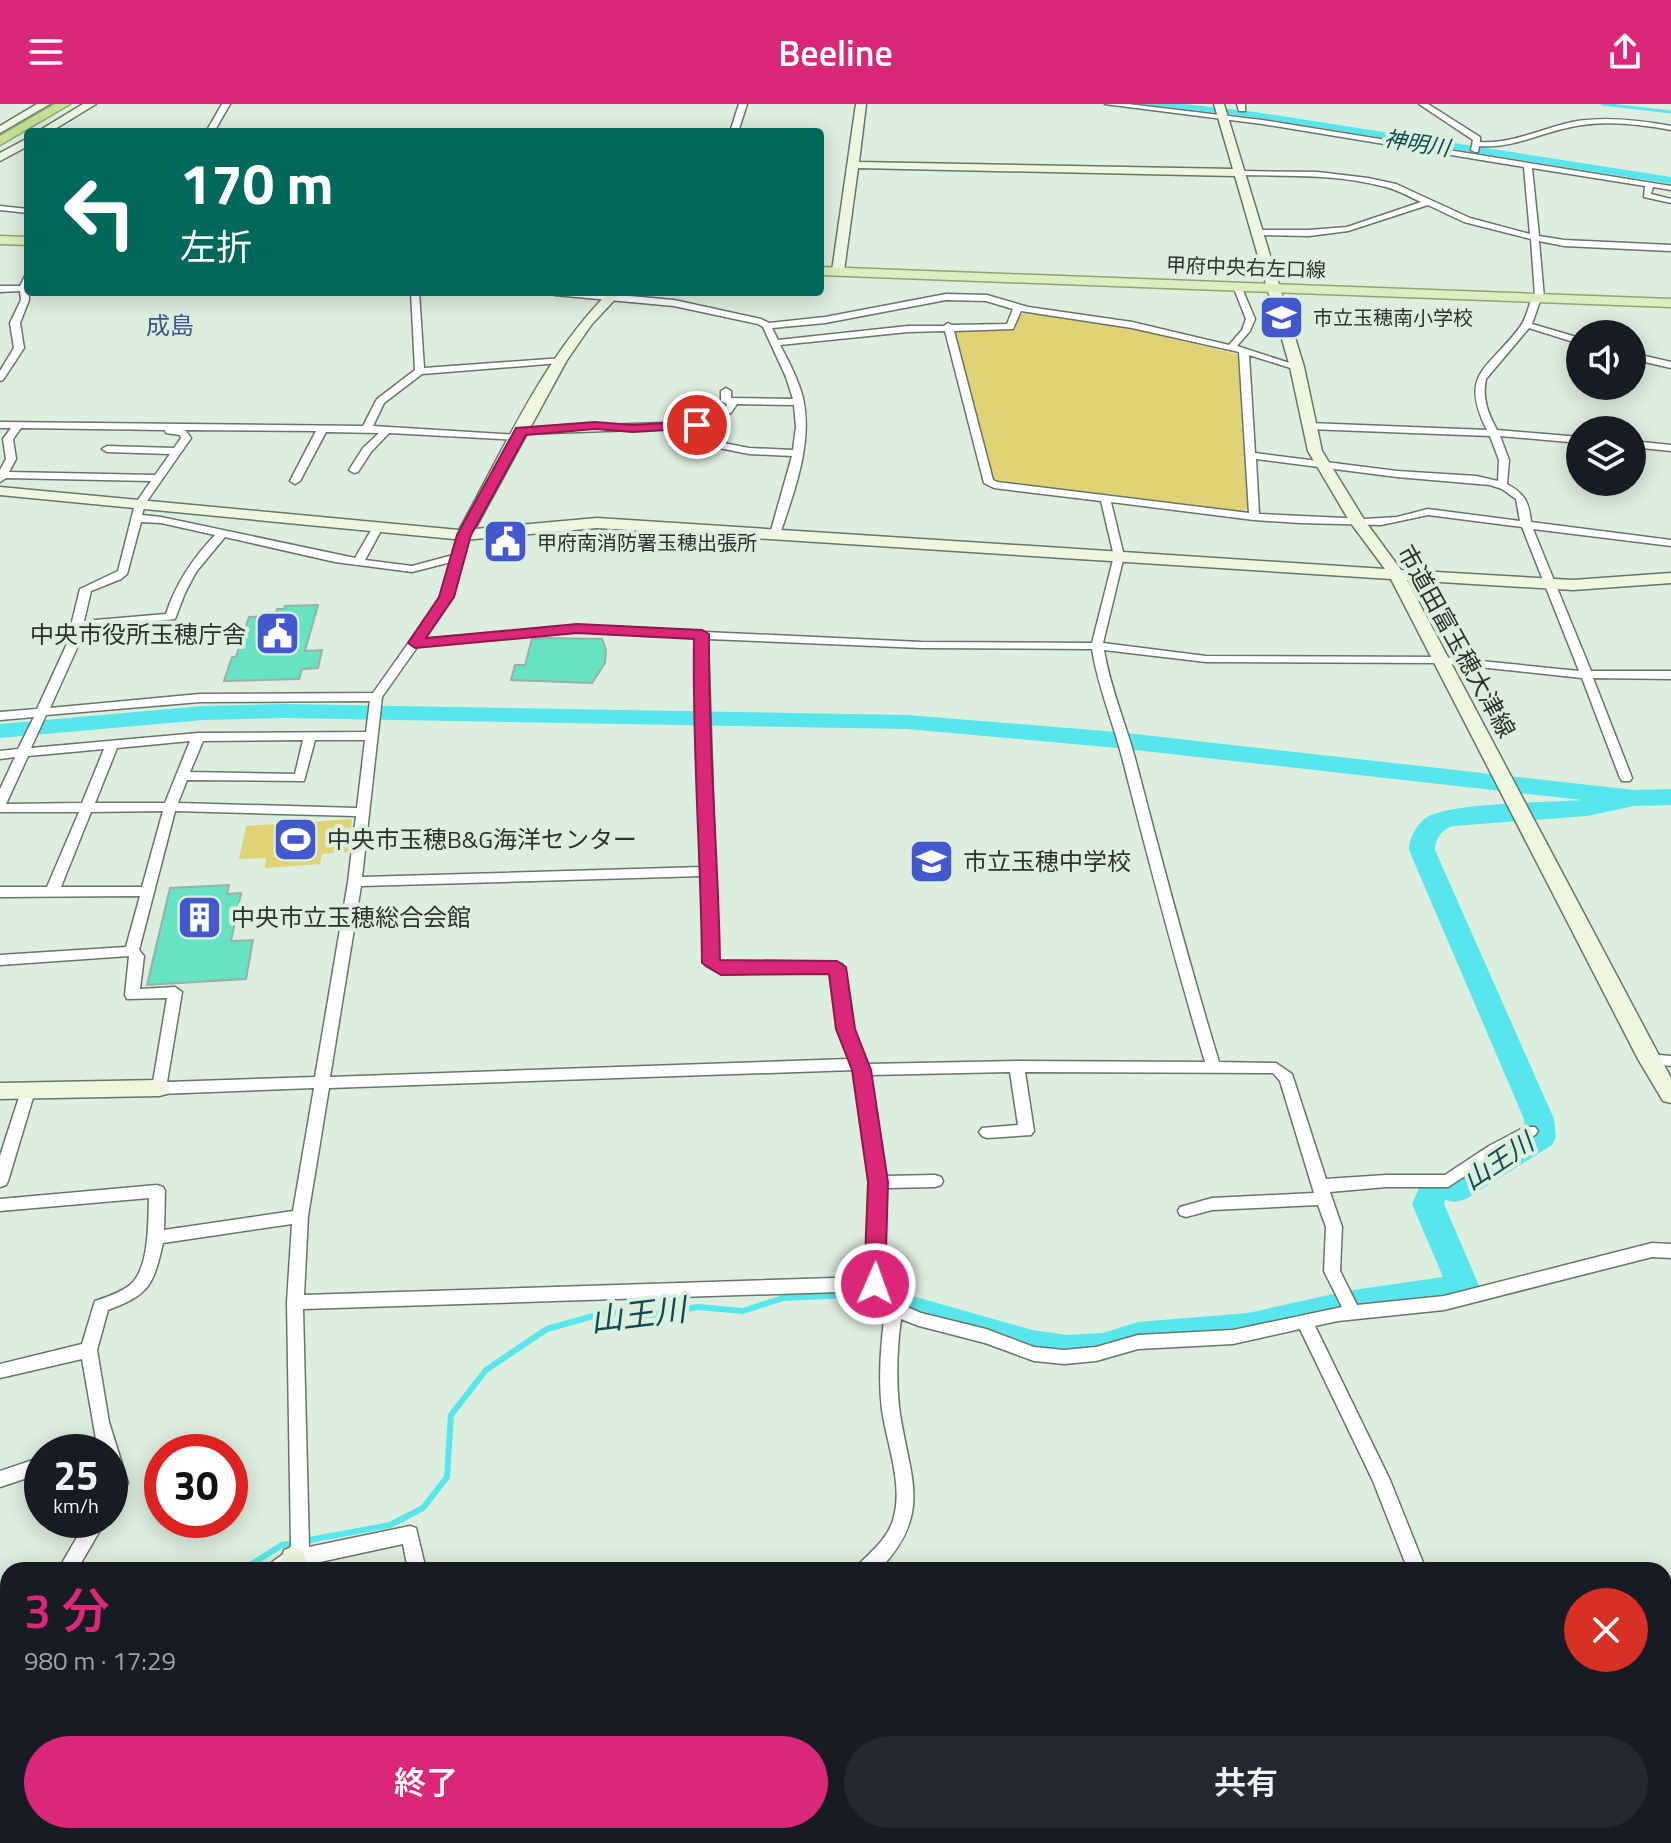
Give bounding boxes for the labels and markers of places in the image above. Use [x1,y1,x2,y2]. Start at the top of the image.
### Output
school or university icon: 市立玉穂南小学校 [1258,293,1306,341]
place label: 市立玉穂南小学校 [1313,302,1473,333]
pin [663,391,731,459]
public building icon: 甲府南消防署玉穂出張所 [482,518,530,566]
place label: 甲府南消防署玉穂出張所 [537,527,757,558]
public building icon: 中央市役所玉穂庁舎 [253,610,301,658]
place label: 中央市役所玉穂庁舎 [30,616,246,652]
sports icon: 中央市玉穂B&G海洋センター [272,815,320,863]
place label: 中央市玉穂B&G海洋センター [327,821,637,857]
school or university icon: 市立玉穂中学校 [908,837,956,885]
place label: 市立玉穂中学校 [963,843,1131,879]
building icon: 中央市立玉穂総合会館 [176,893,224,941]
place label: 中央市立玉穂総合会館 [231,899,471,935]

